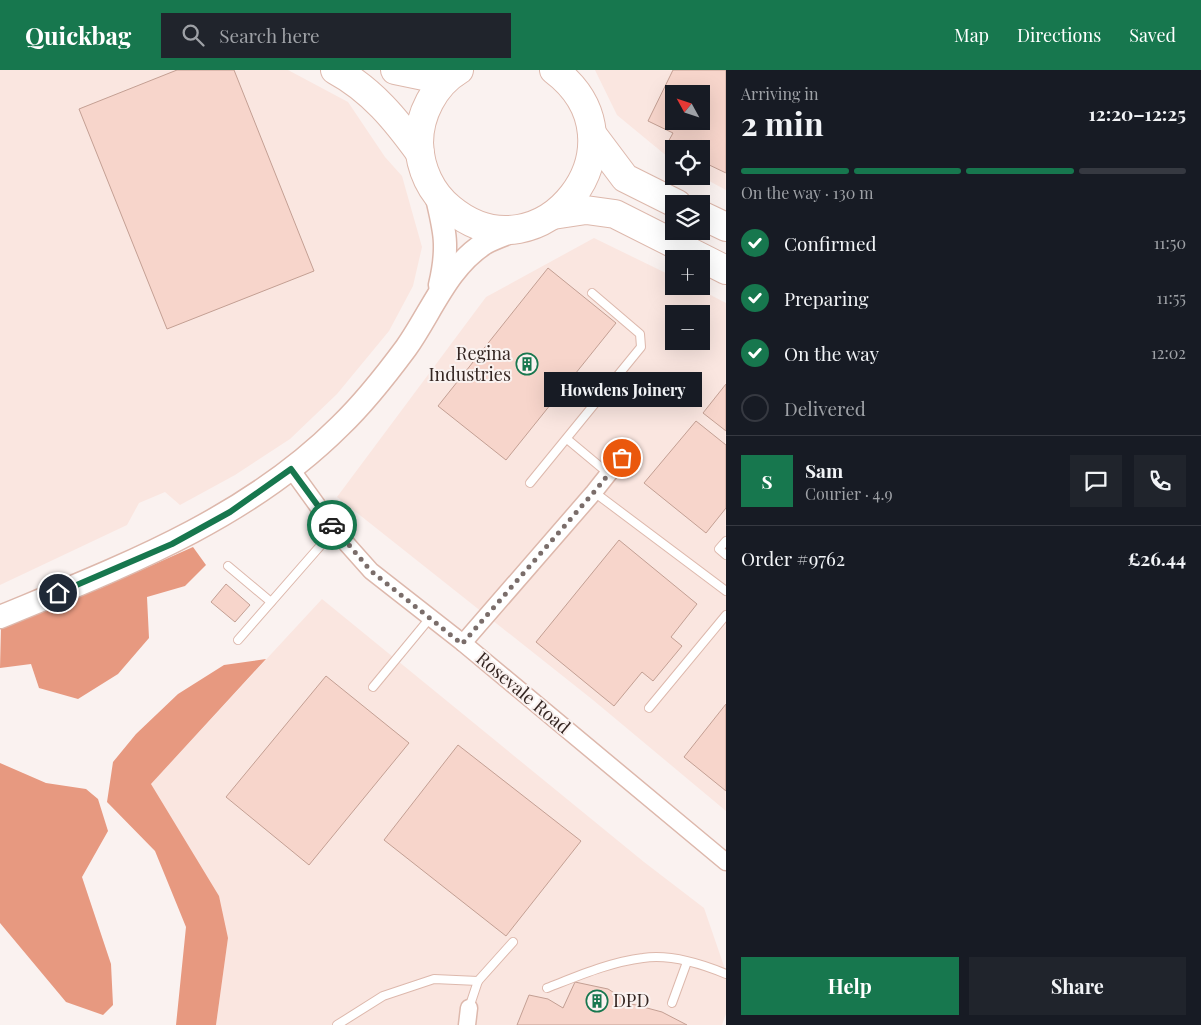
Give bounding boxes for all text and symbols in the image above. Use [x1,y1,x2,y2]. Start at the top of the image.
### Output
search box [161,13,511,58]
text: Quickbag [25,19,131,51]
icon: search [179,21,207,49]
text: Search here [219,22,320,48]
text: Map [954,23,989,47]
text: Directions [1017,23,1101,47]
text: Saved [1129,23,1176,47]
text: Arriving in [741,83,819,104]
north arrow [665,85,710,130]
map controls [665,85,710,350]
text: 12:20–12:25 [1088,100,1186,126]
text: 2 min [741,101,824,144]
button: locate [665,140,710,185]
text: On the way · 130 m [741,182,874,203]
button: layers [665,195,710,240]
icon: check [741,229,769,257]
text: Confirmed [784,230,877,256]
text: 11:50 [1154,232,1186,253]
button: + [665,250,710,295]
icon: check [741,284,769,312]
text: Preparing [784,285,869,311]
text: 11:55 [1157,287,1186,308]
button: − [665,305,710,350]
icon: check [741,339,769,367]
text: On the way [784,340,879,366]
place label: Regina Industries [428,341,511,386]
text: 12:02 [1151,342,1186,363]
building icon: Regina Industries [515,352,539,376]
callout: Howdens Joinery [543,373,701,408]
text: Howdens Joinery [560,379,686,400]
text: Delivered [784,395,866,421]
pin [601,437,643,479]
icon: bag [608,444,636,472]
button: chat [1070,455,1122,507]
button: phone [1134,455,1186,507]
text: Sam [805,457,843,483]
text: S [761,468,773,494]
text: Courier · 4.9 [805,483,893,504]
courier [307,500,357,550]
icon: car [318,511,346,539]
text: Order #9762 [741,545,845,571]
text: £26.44 [1128,545,1186,571]
pin [37,572,79,614]
icon: home [44,579,72,607]
street label: Rosevale Road [472,646,576,739]
button: Help [741,957,959,1015]
button: Share [969,957,1186,1015]
place label: DPD [613,988,649,1012]
building icon: DPD [585,989,609,1013]

